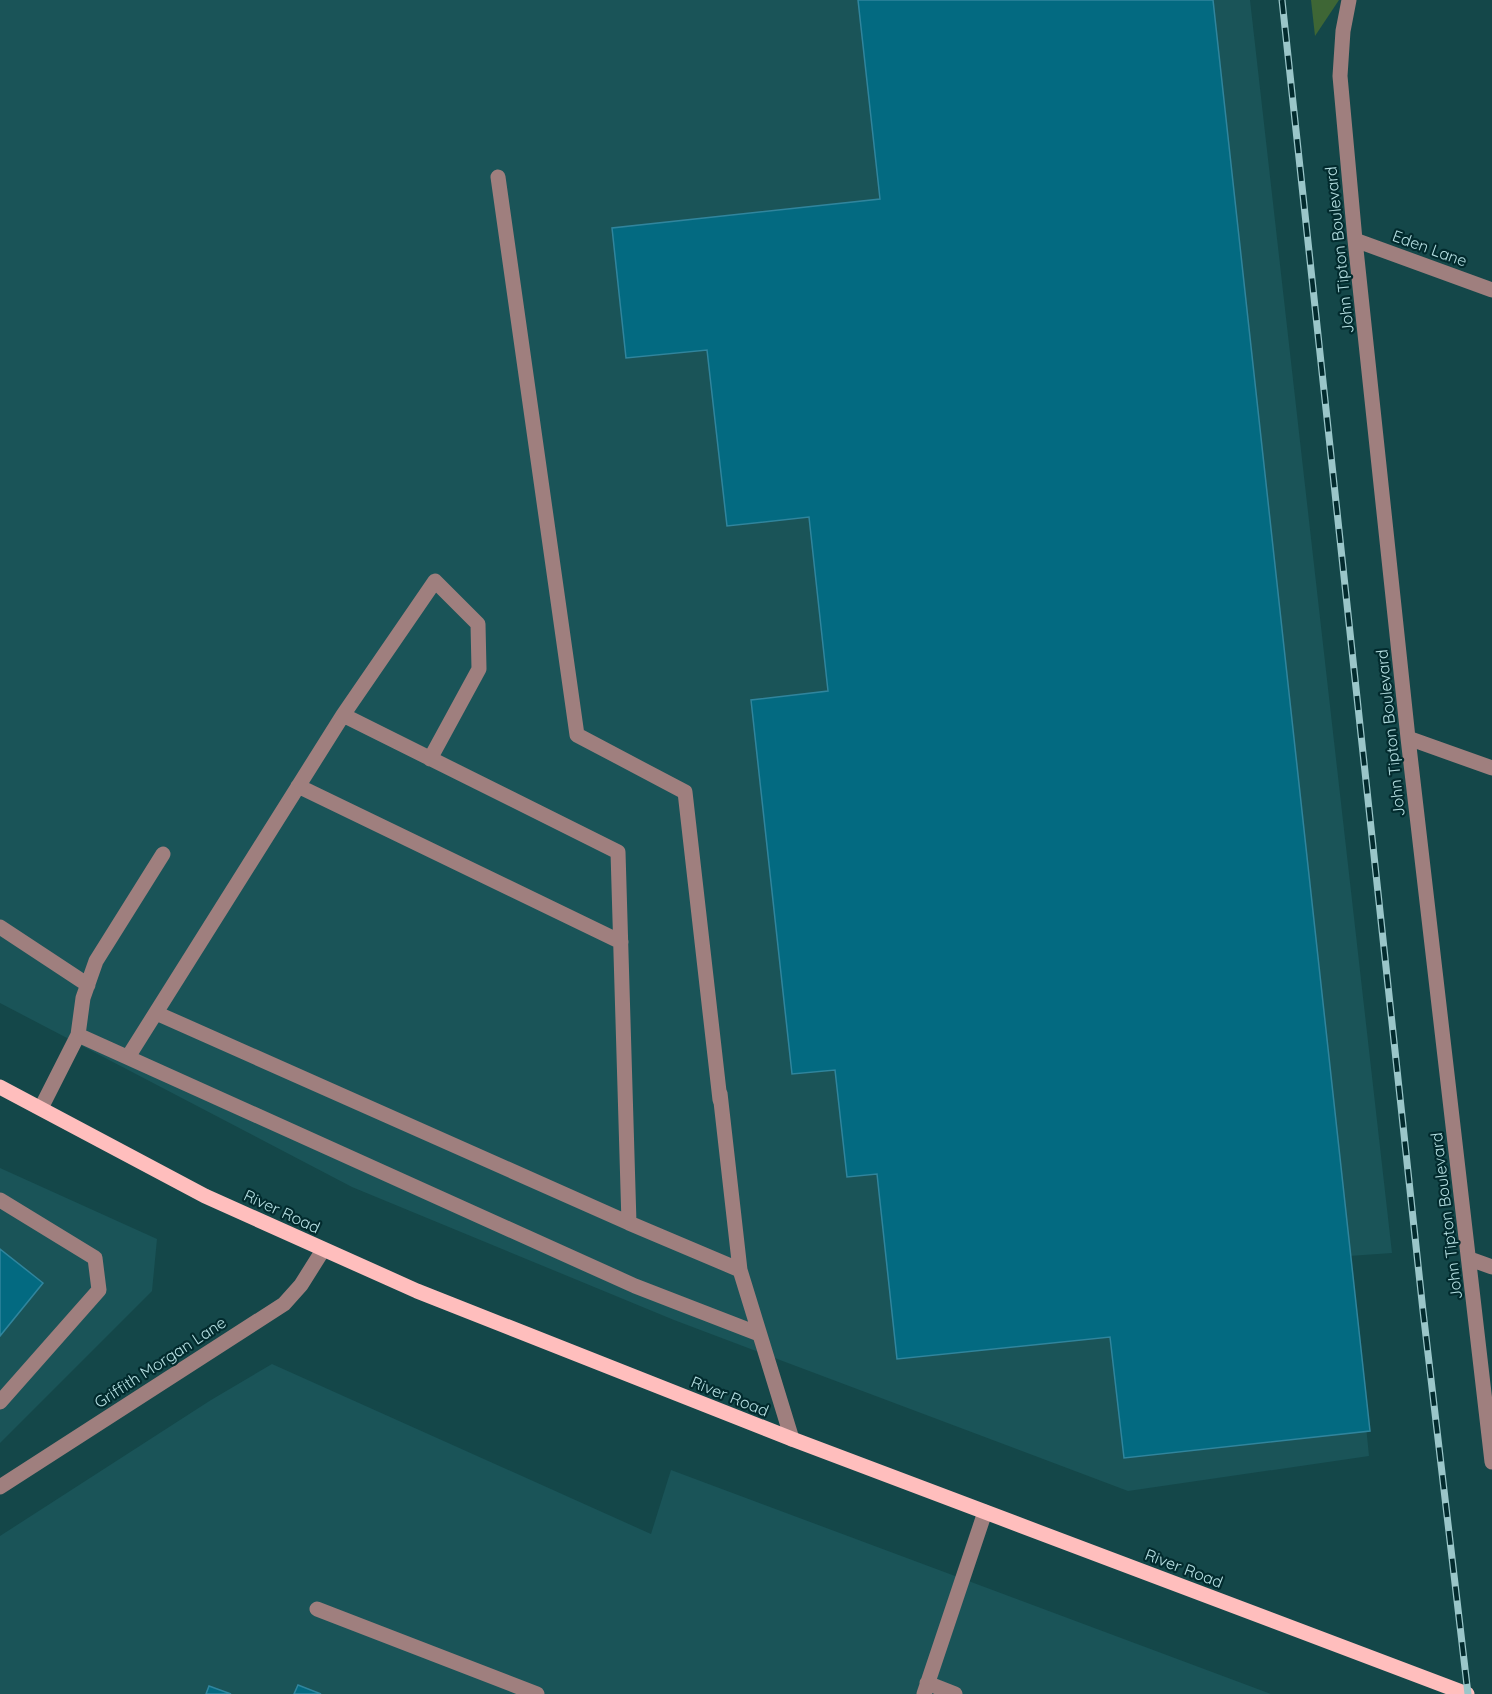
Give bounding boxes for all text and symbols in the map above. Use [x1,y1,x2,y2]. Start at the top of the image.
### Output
street label: John Tipton Boulevard [1320,165,1358,335]
street label: Eden Lane [1390,225,1470,271]
street label: John Tipton Boulevard [1371,648,1409,818]
street label: John Tipton Boulevard [1426,1131,1466,1301]
street label: River Road [241,1185,323,1237]
street label: Griffith Morgan Lane [90,1312,230,1412]
street label: River Road [688,1371,772,1421]
street label: River Road [1142,1544,1226,1592]

